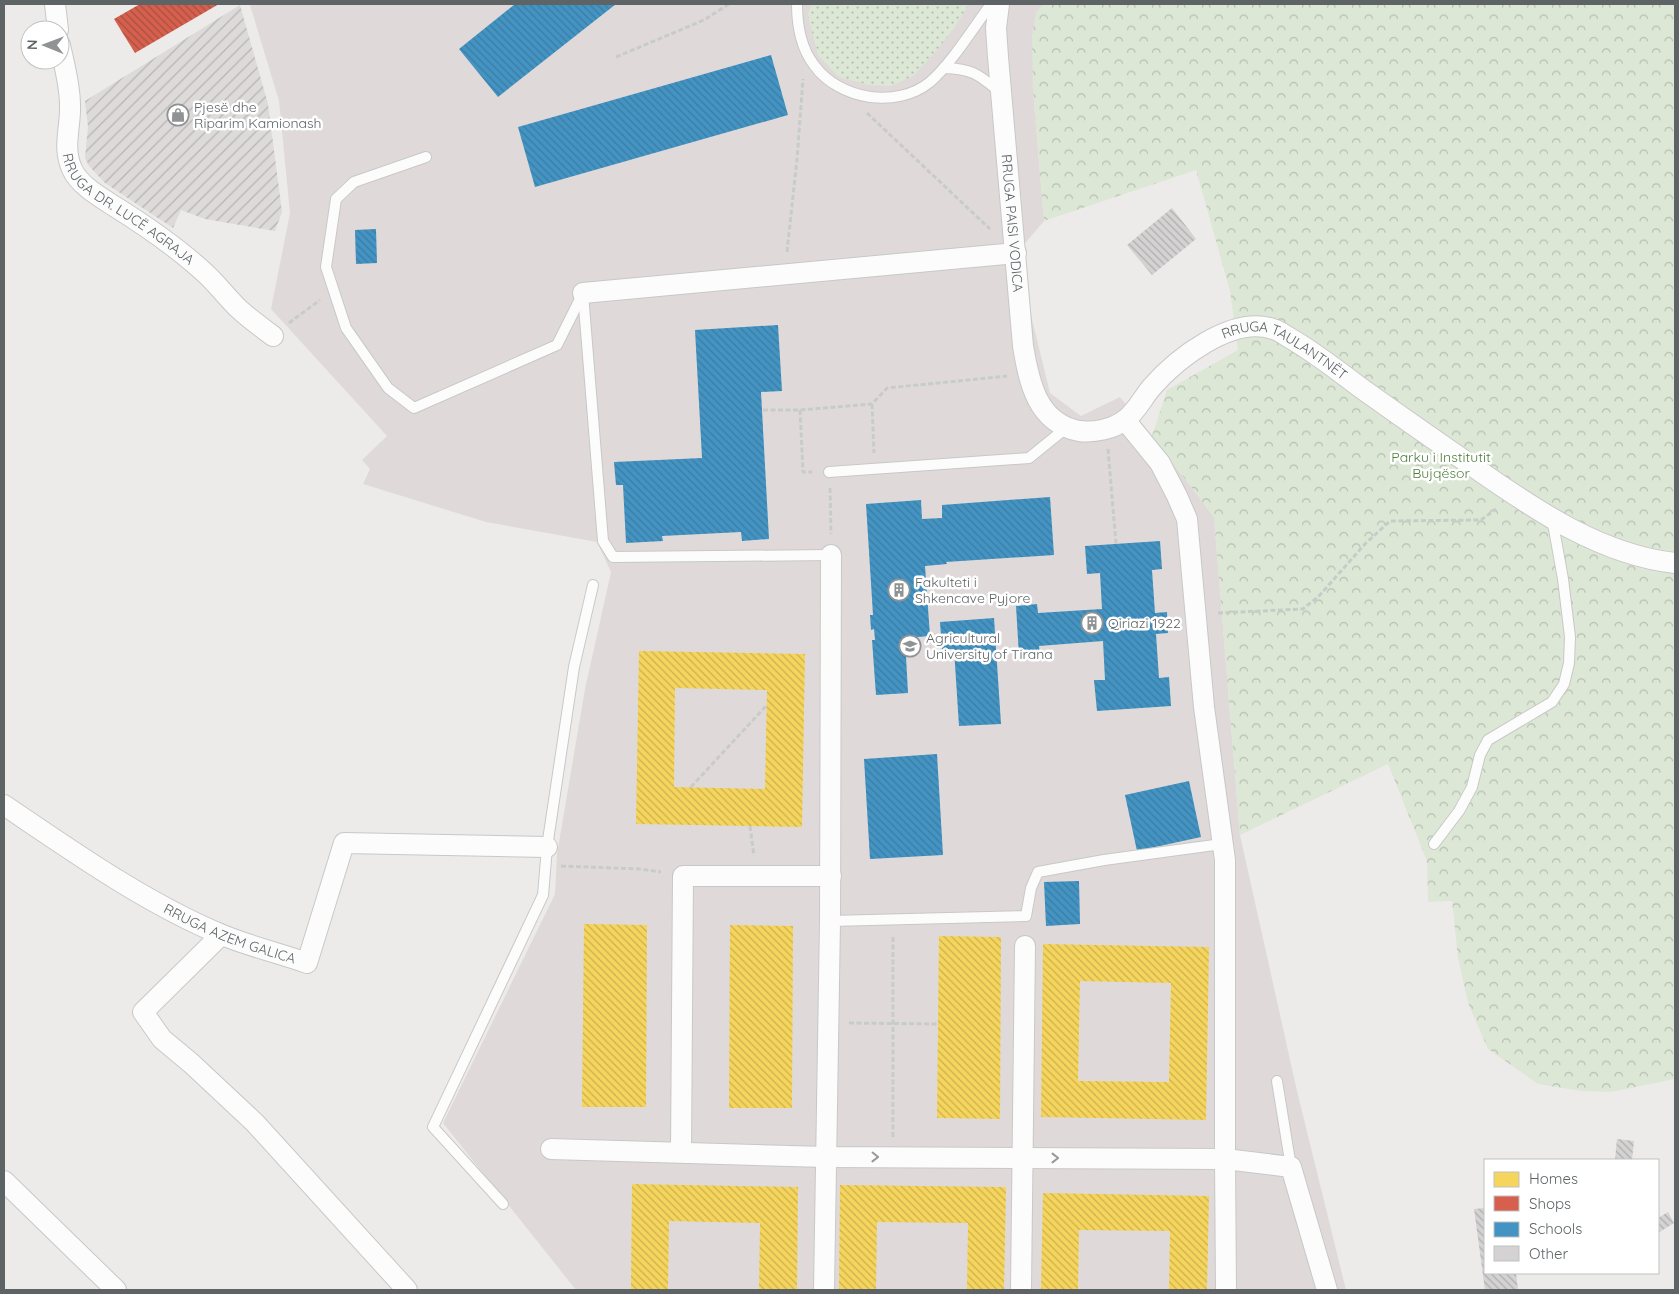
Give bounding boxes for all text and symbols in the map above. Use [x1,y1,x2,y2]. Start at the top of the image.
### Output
north arrow [20,20,70,70]
text: N [23,39,41,50]
place label: Pjesë dhe Riparim Kamionash [194,98,322,132]
shop icon: Pjesë dhe Riparim Kamionash [166,103,190,127]
street label: RRUGA DR. LUCË AGRAJA [59,151,198,269]
street label: RRUGA PAISI VODICA [997,153,1027,293]
street label: RRUGA TAULANTNËT [1219,317,1351,384]
park label: Parku i Institutit Bujqësor [1391,448,1491,482]
place label: Fakulteti i Shkencave Pyjore [915,573,1030,607]
building icon: Fakulteti i Shkencave Pyjore [887,578,911,602]
building icon: Qiriazi 1922 [1080,611,1104,635]
place label: Qiriazi 1922 [1108,614,1181,632]
place label: Agricultural University of Tirana [926,629,1053,663]
school or university icon: Agricultural University of Tirana [898,634,922,658]
street label: RRUGA AZEM GALICA [161,899,298,968]
one-way arrow [871,1152,879,1162]
one-way arrow [1051,1153,1059,1163]
legend [1484,1159,1659,1274]
text: Homes [1529,1169,1578,1188]
text: Shops [1529,1194,1571,1213]
text: Schools [1529,1219,1582,1238]
text: Other [1529,1244,1569,1263]

